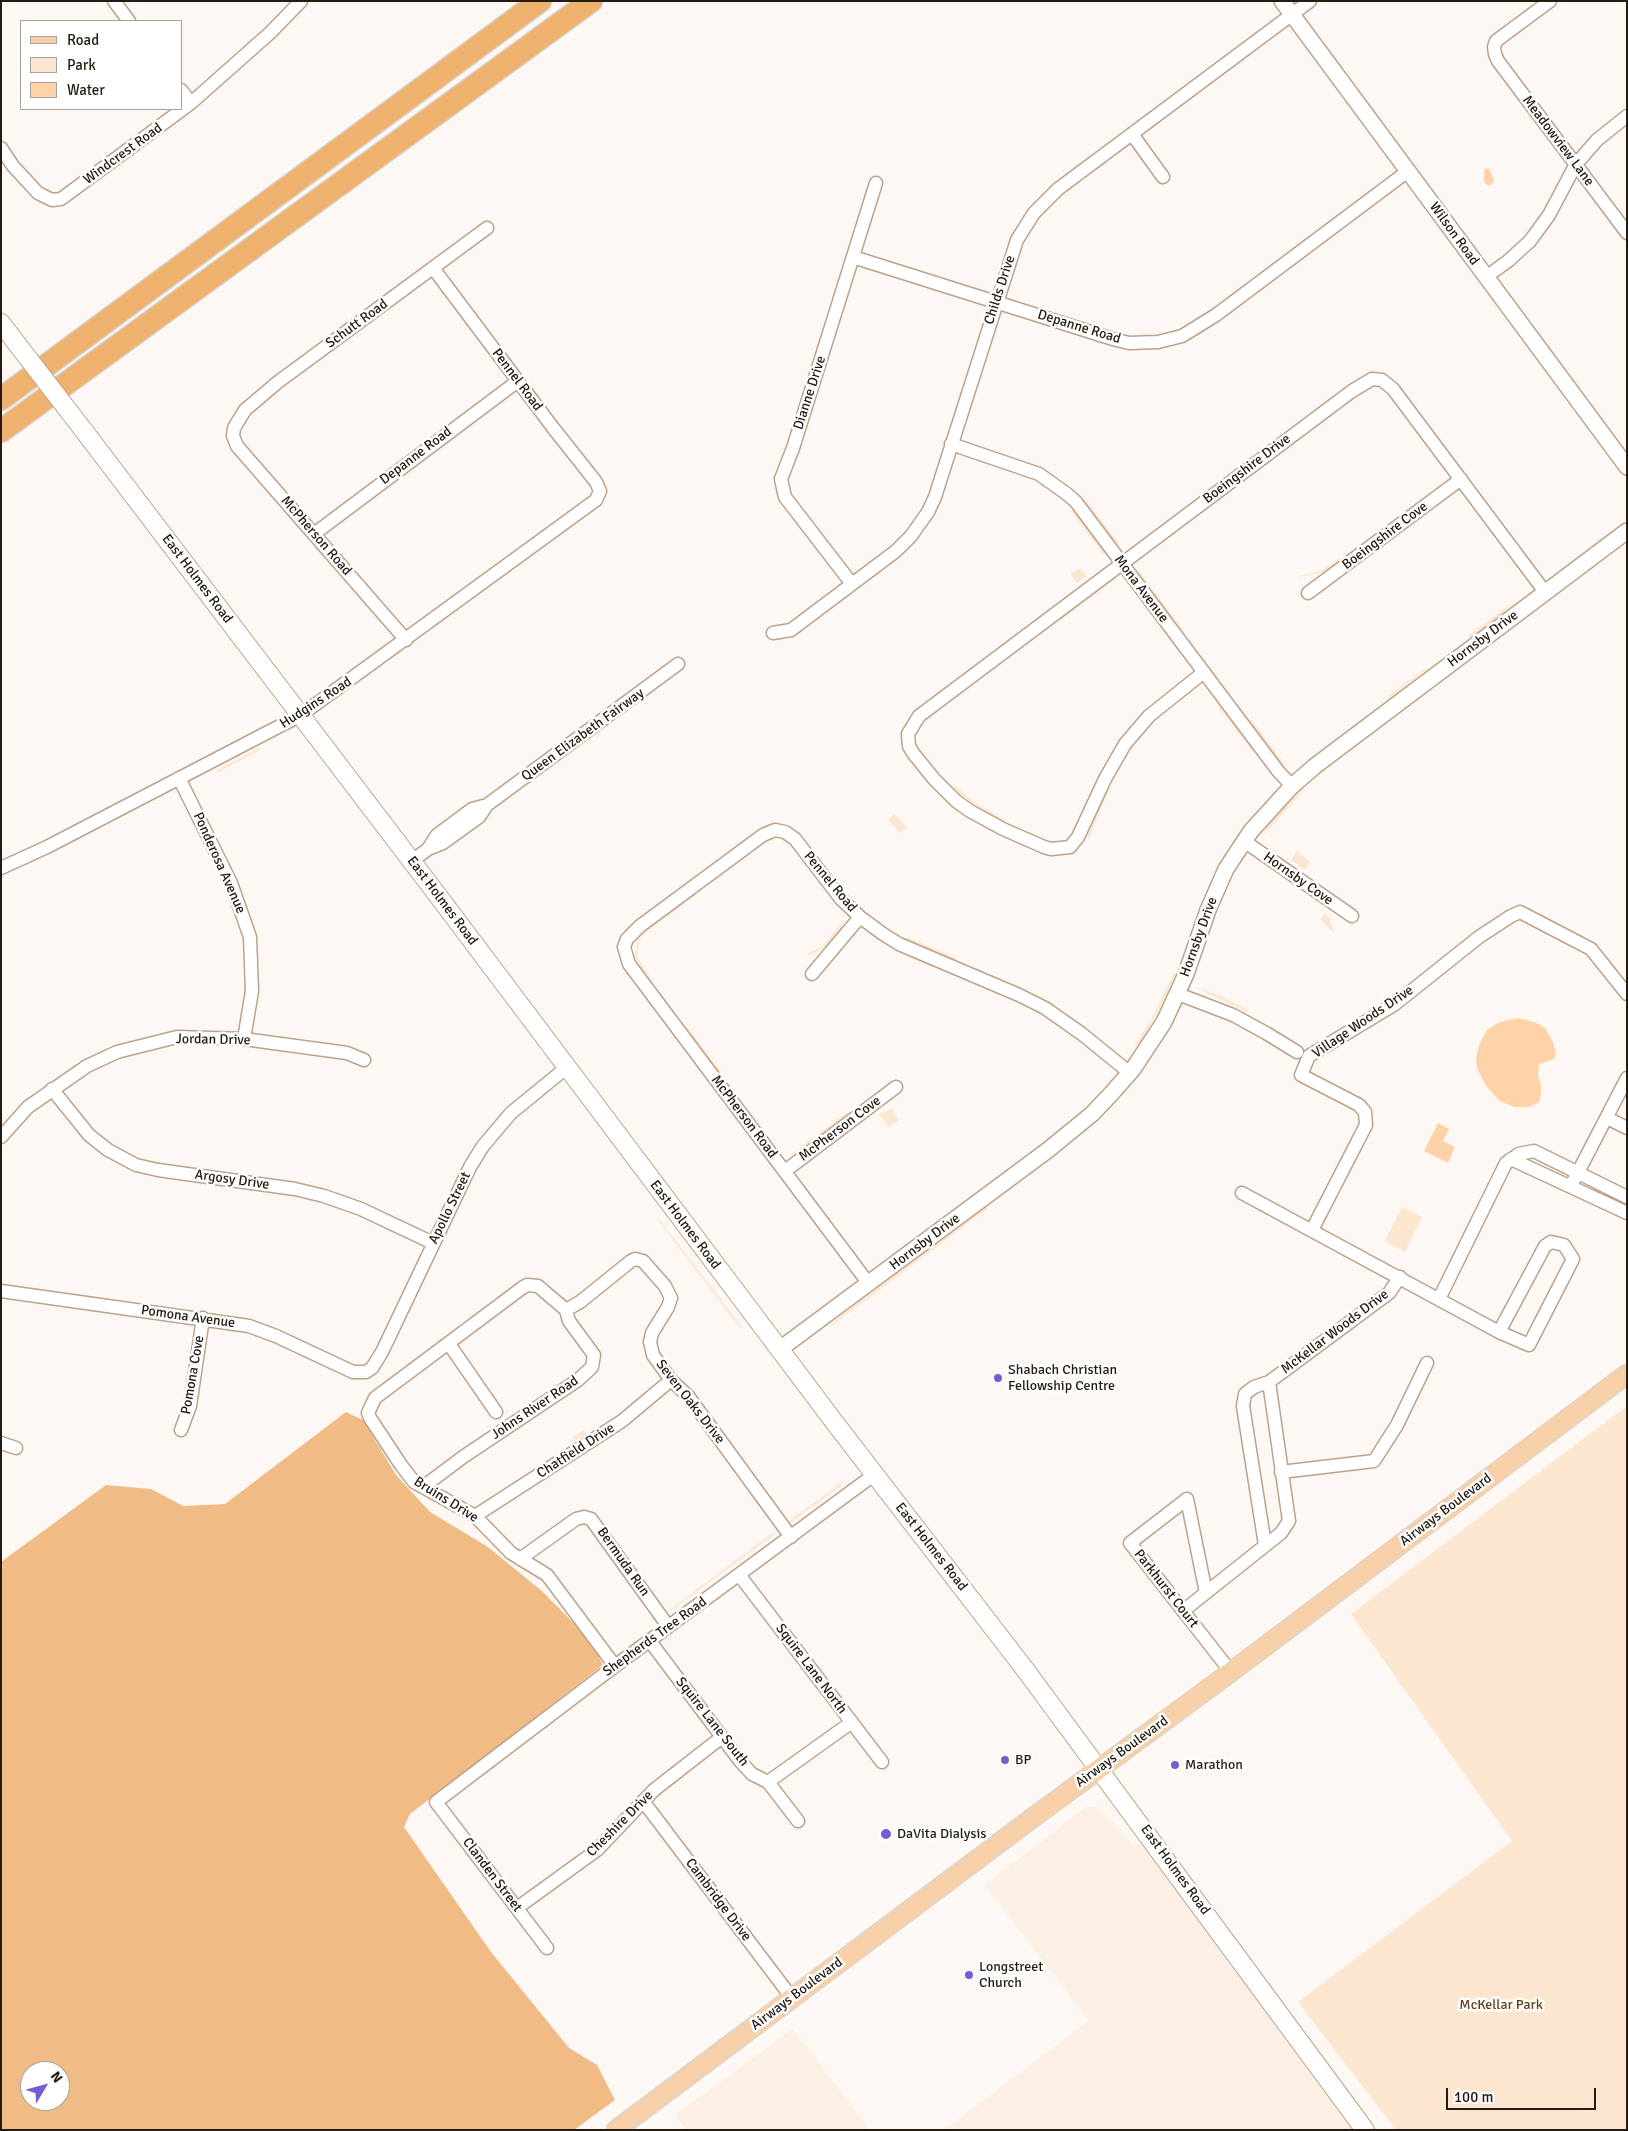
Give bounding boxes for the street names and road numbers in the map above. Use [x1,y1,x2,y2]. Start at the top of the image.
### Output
street label: Meadowview Lane [1519,92,1597,190]
street label: Windcrest Road [80,120,166,188]
street label: Wilson Road [1425,199,1483,269]
street label: Childs Drive [981,253,1019,327]
street label: Schutt Road [323,296,391,352]
street label: Depanne Road [1035,306,1123,348]
street label: Pennel Road [488,345,546,415]
street label: Dianne Drive [790,354,830,432]
street label: Depanne Road [377,423,455,489]
street label: Boeingshire Drive [1200,431,1294,507]
street label: McPherson Road [277,493,355,579]
street label: Boeingshire Cove [1339,498,1431,574]
street label: East Holmes Road [158,531,236,627]
street label: Mona Avenue [1110,552,1172,626]
street label: Hornsby Drive [1444,607,1522,671]
street label: Hudgins Road [277,673,355,733]
street label: Queen Elizabeth Fairway [519,685,647,785]
street label: Ponderosa Avenue [189,810,249,916]
street label: Pennel Road [800,848,860,916]
street label: Hornsby Cove [1260,849,1336,909]
street label: East Holmes Road [403,853,481,949]
street label: Hornsby Drive [1177,895,1221,979]
street label: Village Woods Drive [1309,982,1417,1062]
street label: Jordan Drive [175,1031,251,1049]
street label: McPherson Road [707,1072,781,1162]
street label: McPherson Cove [796,1093,884,1165]
street label: Argosy Drive [194,1166,270,1194]
street label: Apollo Street [425,1169,475,1247]
street label: East Holmes Road [646,1177,724,1273]
street label: Hornsby Drive [886,1210,964,1274]
street label: McKellar Woods Drive [1278,1286,1392,1378]
street label: Pomona Avenue [140,1302,236,1332]
street label: Pomona Cove [178,1334,208,1416]
street label: Seven Oaks Drive [652,1357,728,1447]
street label: Johns River Road [488,1373,582,1443]
street label: Chatfield Drive [534,1420,618,1482]
street label: Airways Boulevard [1397,1470,1495,1550]
street label: Bruins Drive [411,1474,481,1526]
street label: East Holmes Road [891,1500,971,1594]
street label: Bermuda Run [593,1524,653,1600]
street label: Parkhurst Court [1130,1546,1202,1632]
street label: Shepherds Tree Road [600,1594,710,1680]
street label: Squire Lane North [772,1621,850,1717]
street label: Squire Lane South [672,1674,752,1770]
street label: Airways Boulevard [1072,1713,1172,1791]
street label: Cheshire Drive [583,1787,657,1861]
street label: East Holmes Road [1137,1822,1213,1918]
street label: Clanden Street [459,1834,525,1916]
street label: Cambridge Drive [681,1855,755,1945]
street label: Airways Boulevard [748,1954,846,2034]

